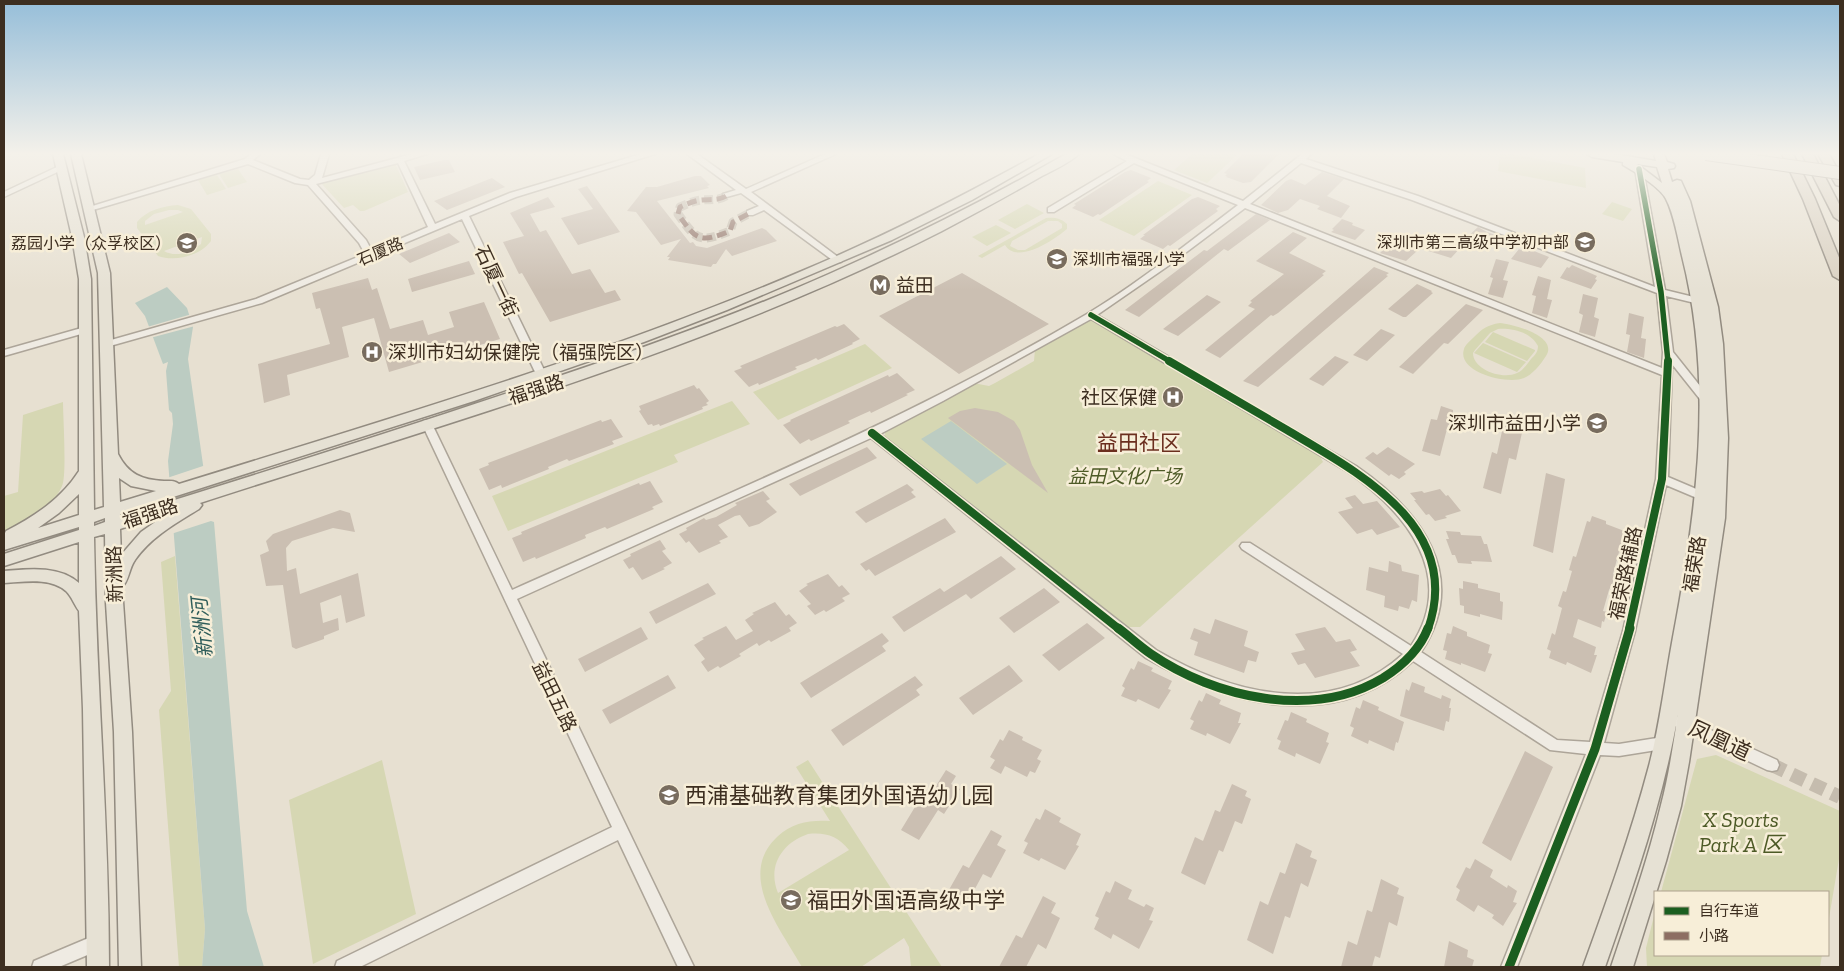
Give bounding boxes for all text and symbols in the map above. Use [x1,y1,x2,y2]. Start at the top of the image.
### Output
school or university icon: 深圳市第三高级中学初中部 [1573,230,1597,254]
school or university icon: 荔园小学（众孚校区） [175,231,199,255]
street label: 石厦路 [354,233,406,270]
place label: 深圳市第三高级中学初中部 [1377,233,1569,252]
place label: 荔园小学（众孚校区） [11,234,171,253]
street label: 石厦一街 [470,242,523,321]
school or university icon: 深圳市福强小学 [1045,247,1069,271]
place label: 深圳市福强小学 [1073,250,1185,269]
metro station icon: 益田 [868,273,892,297]
place label: 益田 [896,274,934,297]
hospital icon: 深圳市妇幼保健院（福强院区） [360,340,384,364]
place label: 深圳市妇幼保健院（福强院区） [388,341,654,364]
street label: 福强路 [505,370,567,409]
hospital icon: 社区保健 [1161,385,1185,409]
place label: 社区保健 [1081,386,1157,409]
school or university icon: 深圳市益田小学 [1585,411,1609,435]
place label: 深圳市益田小学 [1448,412,1581,435]
district label: 益田社区 [1097,430,1181,455]
park label: 益田文化广场 [1068,465,1184,488]
street label: 福强路 [119,494,181,533]
street label: 福荣路辅路 [1604,524,1647,622]
street label: 福荣路 [1679,534,1710,594]
street label: 新洲路 [102,545,127,603]
water label: 新洲河 [187,593,217,659]
street label: 益田五路 [528,657,582,735]
street label: 凤凰道 [1684,714,1755,767]
place label: 西浦基础教育集团外国语幼儿园 [685,782,993,809]
school or university icon: 西浦基础教育集团外国语幼儿园 [657,783,681,807]
park label: X Sports Park A 区 [1699,806,1786,858]
place label: 福田外国语高级中学 [807,887,1005,914]
school or university icon: 福田外国语高级中学 [779,888,803,912]
legend [1654,891,1829,956]
text: 自行车道 [1699,902,1759,920]
text: 小路 [1699,927,1729,945]

